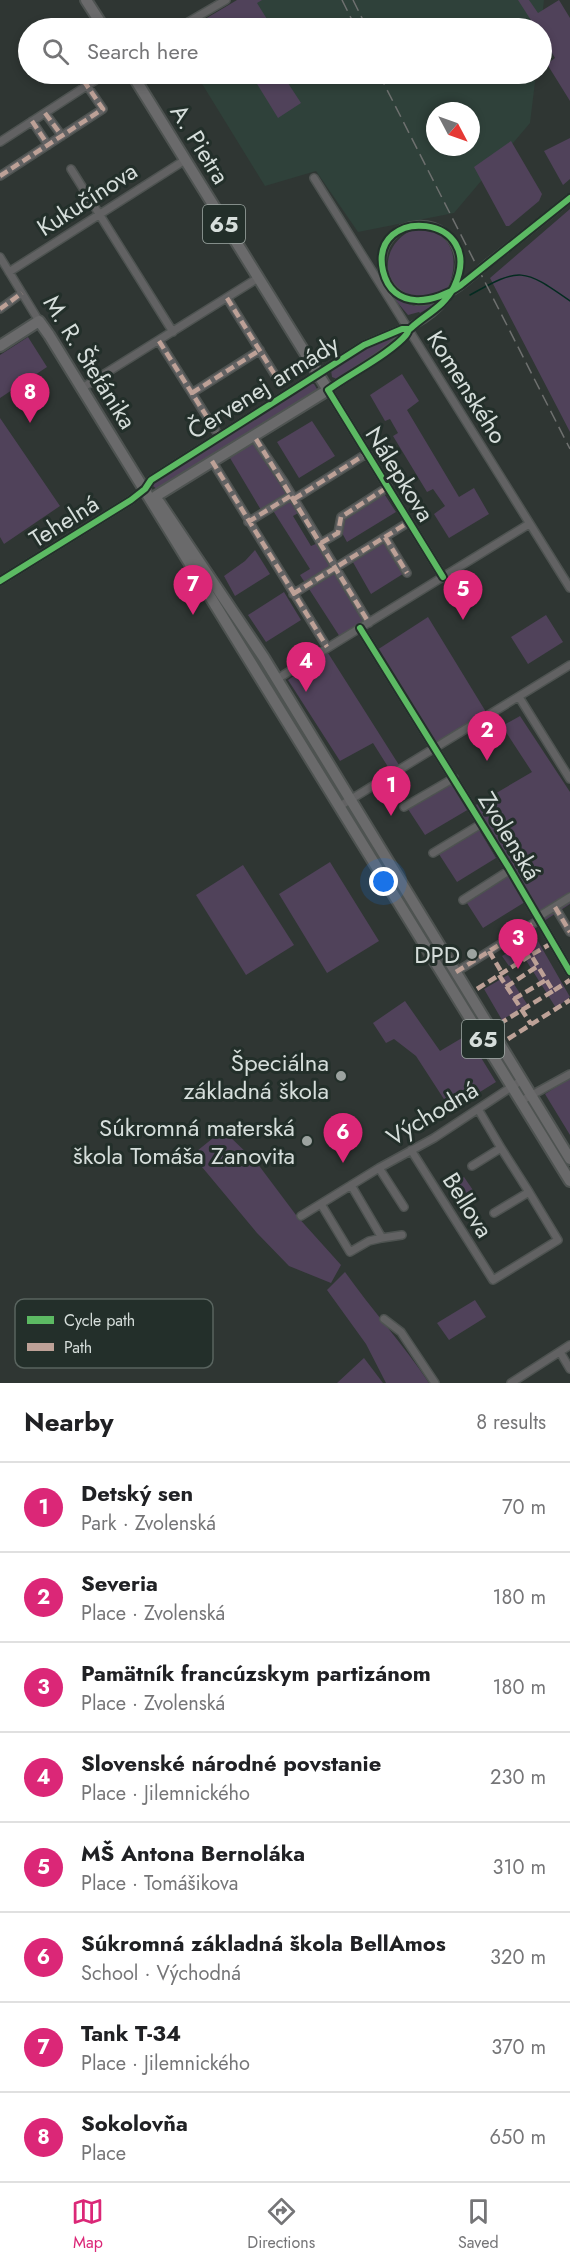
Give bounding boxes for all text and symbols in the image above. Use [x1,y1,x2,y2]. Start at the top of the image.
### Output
search box [18,18,552,84]
icon: search [39,35,72,68]
text: Search here [87,35,198,67]
street label: A. Pietra [162,97,238,191]
north arrow [426,102,480,156]
street label: Kukučínova [30,153,144,245]
road number: 65 [203,205,245,243]
street label: M. R. Štefánika [35,288,145,436]
street label: Komenského [418,324,516,450]
street label: Červenej armády [180,326,346,448]
pin: 8 [10,374,50,423]
street label: Nálepkova [357,419,443,529]
street label: Tehelná [23,486,105,556]
pin: 7 [174,566,212,615]
pin: 5 [444,570,482,620]
pin: 4 [286,642,326,692]
pin: 2 [468,712,506,761]
pin: 1 [372,766,410,816]
street label: Zvolenská [470,785,550,887]
your location [369,867,398,896]
pin: 3 [498,920,538,969]
place label: DPD [414,937,460,972]
marker: DPD [465,947,479,961]
road number: 65 [462,1020,504,1058]
place label: Špeciálna základná škola [184,1045,329,1108]
marker: Špeciálna základná škola [334,1069,348,1083]
street label: Východná [379,1072,485,1154]
place label: Súkromná materská škola Tomáša Zanovita [73,1110,295,1173]
pin: 6 [324,1114,362,1163]
marker: Súkromná materská škola Tomáša Zanovita [300,1134,314,1148]
street label: Bellova [434,1165,502,1245]
legend [15,1299,213,1368]
text: Cycle path [64,1309,135,1332]
text: Path [64,1336,92,1359]
text: Nearby [24,1403,113,1441]
text: 8 results [476,1408,546,1437]
text: Detský sen [81,1477,193,1509]
text: 1 [38,1493,49,1522]
text: 70 m [502,1493,546,1522]
text: Park · Zvolenská [81,1509,216,1538]
text: Severia [81,1567,158,1599]
text: 2 [37,1583,50,1612]
text: 180 m [492,1583,546,1612]
text: Place · Zvolenská [81,1599,225,1628]
text: Pamätník francúzskym partizánom [81,1657,431,1689]
text: 3 [37,1673,50,1702]
text: 180 m [492,1673,546,1702]
text: Place · Zvolenská [81,1689,225,1718]
text: Slovenské národné povstanie [81,1747,381,1779]
text: 4 [37,1763,50,1792]
text: 230 m [490,1763,546,1792]
text: Place · Jilemnického [81,1779,250,1808]
text: MŠ Antona Bernoláka [81,1837,305,1869]
text: 5 [37,1853,50,1882]
text: 310 m [492,1853,546,1882]
text: Place · Tomášikova [81,1869,238,1898]
text: Súkromná základná škola BellAmos [81,1927,446,1959]
text: 6 [37,1943,50,1972]
text: 320 m [490,1943,546,1972]
text: School · Východná [81,1959,241,1988]
text: Tank T-34 [81,2017,181,2049]
text: 7 [37,2033,50,2062]
text: 370 m [491,2033,546,2062]
text: Place · Jilemnického [81,2049,250,2078]
text: Sokolovňa [81,2107,188,2139]
text: 8 [37,2123,50,2152]
text: 650 m [490,2123,546,2152]
text: Place [81,2139,126,2168]
tab: Map [71,2195,104,2254]
tab: Directions [247,2195,315,2254]
tab: Saved [458,2195,499,2254]

